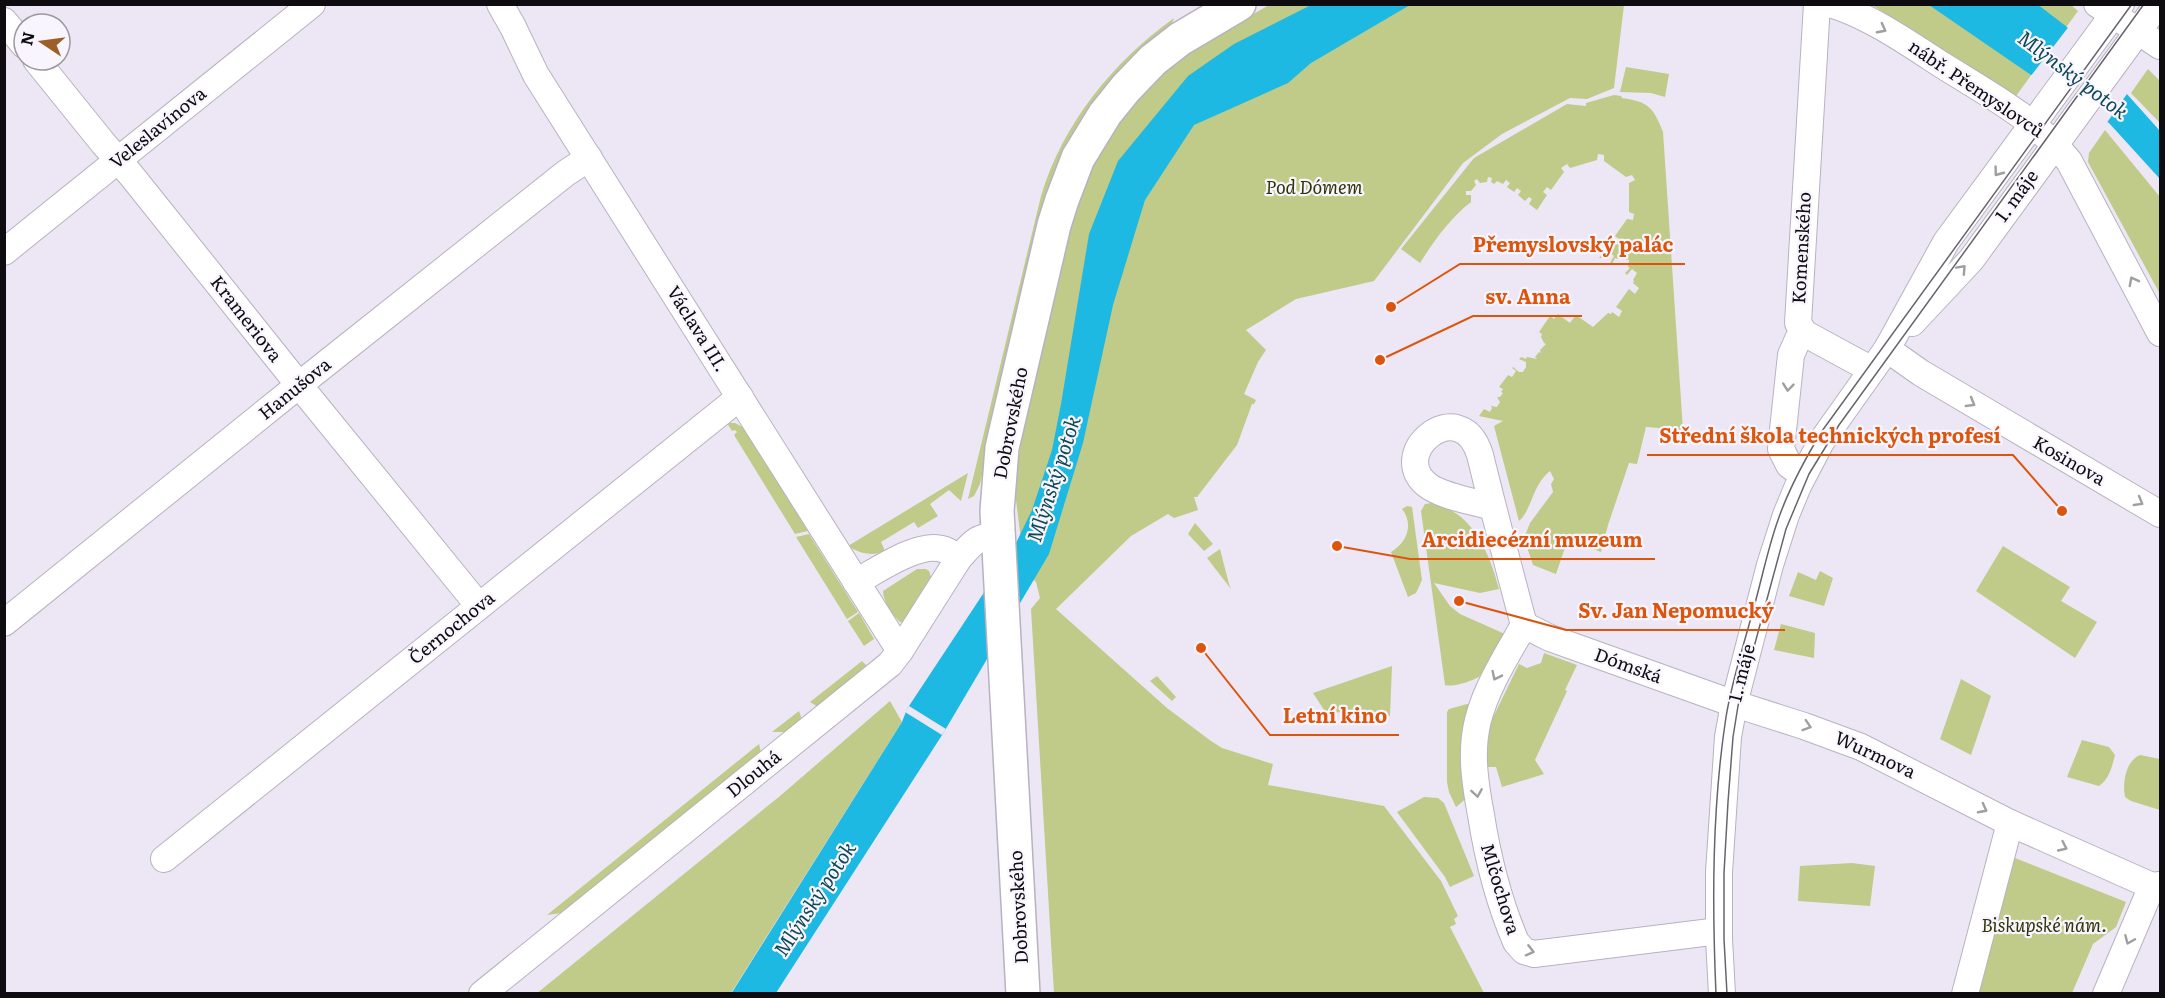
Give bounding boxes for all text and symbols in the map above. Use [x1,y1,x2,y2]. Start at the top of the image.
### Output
north arrow [12,12,72,72]
one-way arrow [1876,22,1887,33]
water label: Mlýnský potok [2013,22,2136,125]
text: N [13,29,40,48]
street label: nábř. Přemyslovců [1904,32,2050,143]
street label: Veleslavínova [103,79,211,174]
street label: 1. máje [1988,163,2044,227]
one-way arrow [1994,165,2005,176]
park label: Pod Dómem [1266,173,1363,200]
street label: Komenského [1784,191,1817,305]
callout: Přemyslovský palác [1460,226,1685,264]
text: Přemyslovský palác [1473,228,1673,258]
one-way arrow [1955,265,1966,276]
street label: Krameriova [205,269,290,367]
one-way arrow [2129,277,2140,287]
callout: sv. Anna [1473,278,1582,316]
street label: Václava III. [661,280,735,377]
text: sv. Anna [1485,280,1571,310]
street label: Hanušova [252,350,336,425]
street label: Dobrovského [985,364,1034,481]
one-way arrow [1782,382,1795,391]
one-way arrow [1965,396,1975,407]
water label: Mlýnský potok [1018,411,1087,545]
callout: Střední škola technických profesí [1647,417,2013,455]
text: Střední škola technických profesí [1659,419,2001,449]
street label: Kosinova [2028,428,2111,491]
one-way arrow [2133,494,2143,506]
callout: Arcidiecézní muzeum [1410,521,1655,559]
text: Arcidiecézní muzeum [1421,523,1643,553]
street label: Černochova [402,584,500,670]
callout: Sv. Jan Nepomucký [1566,592,1785,630]
text: Sv. Jan Nepomucký [1578,594,1774,624]
street label: Dómská [1591,640,1666,689]
street label: 1. máje [1720,641,1761,704]
one-way arrow [1491,670,1503,681]
callout: Letní kino [1270,697,1399,735]
text: Letní kino [1283,699,1387,729]
one-way arrow [1801,719,1812,732]
street label: Wurmova [1831,723,1921,784]
street label: Dlouhá [720,742,786,803]
one-way arrow [1470,788,1483,798]
one-way arrow [1977,802,1987,813]
water label: Mlýnský potok [765,835,862,961]
street label: Mlčochova [1475,840,1528,938]
one-way arrow [2056,840,2067,852]
street label: Dobrovského [1001,850,1034,965]
park label: Biskupské nám. [1981,911,2107,938]
one-way arrow [2124,934,2136,945]
one-way arrow [1525,944,1535,957]

